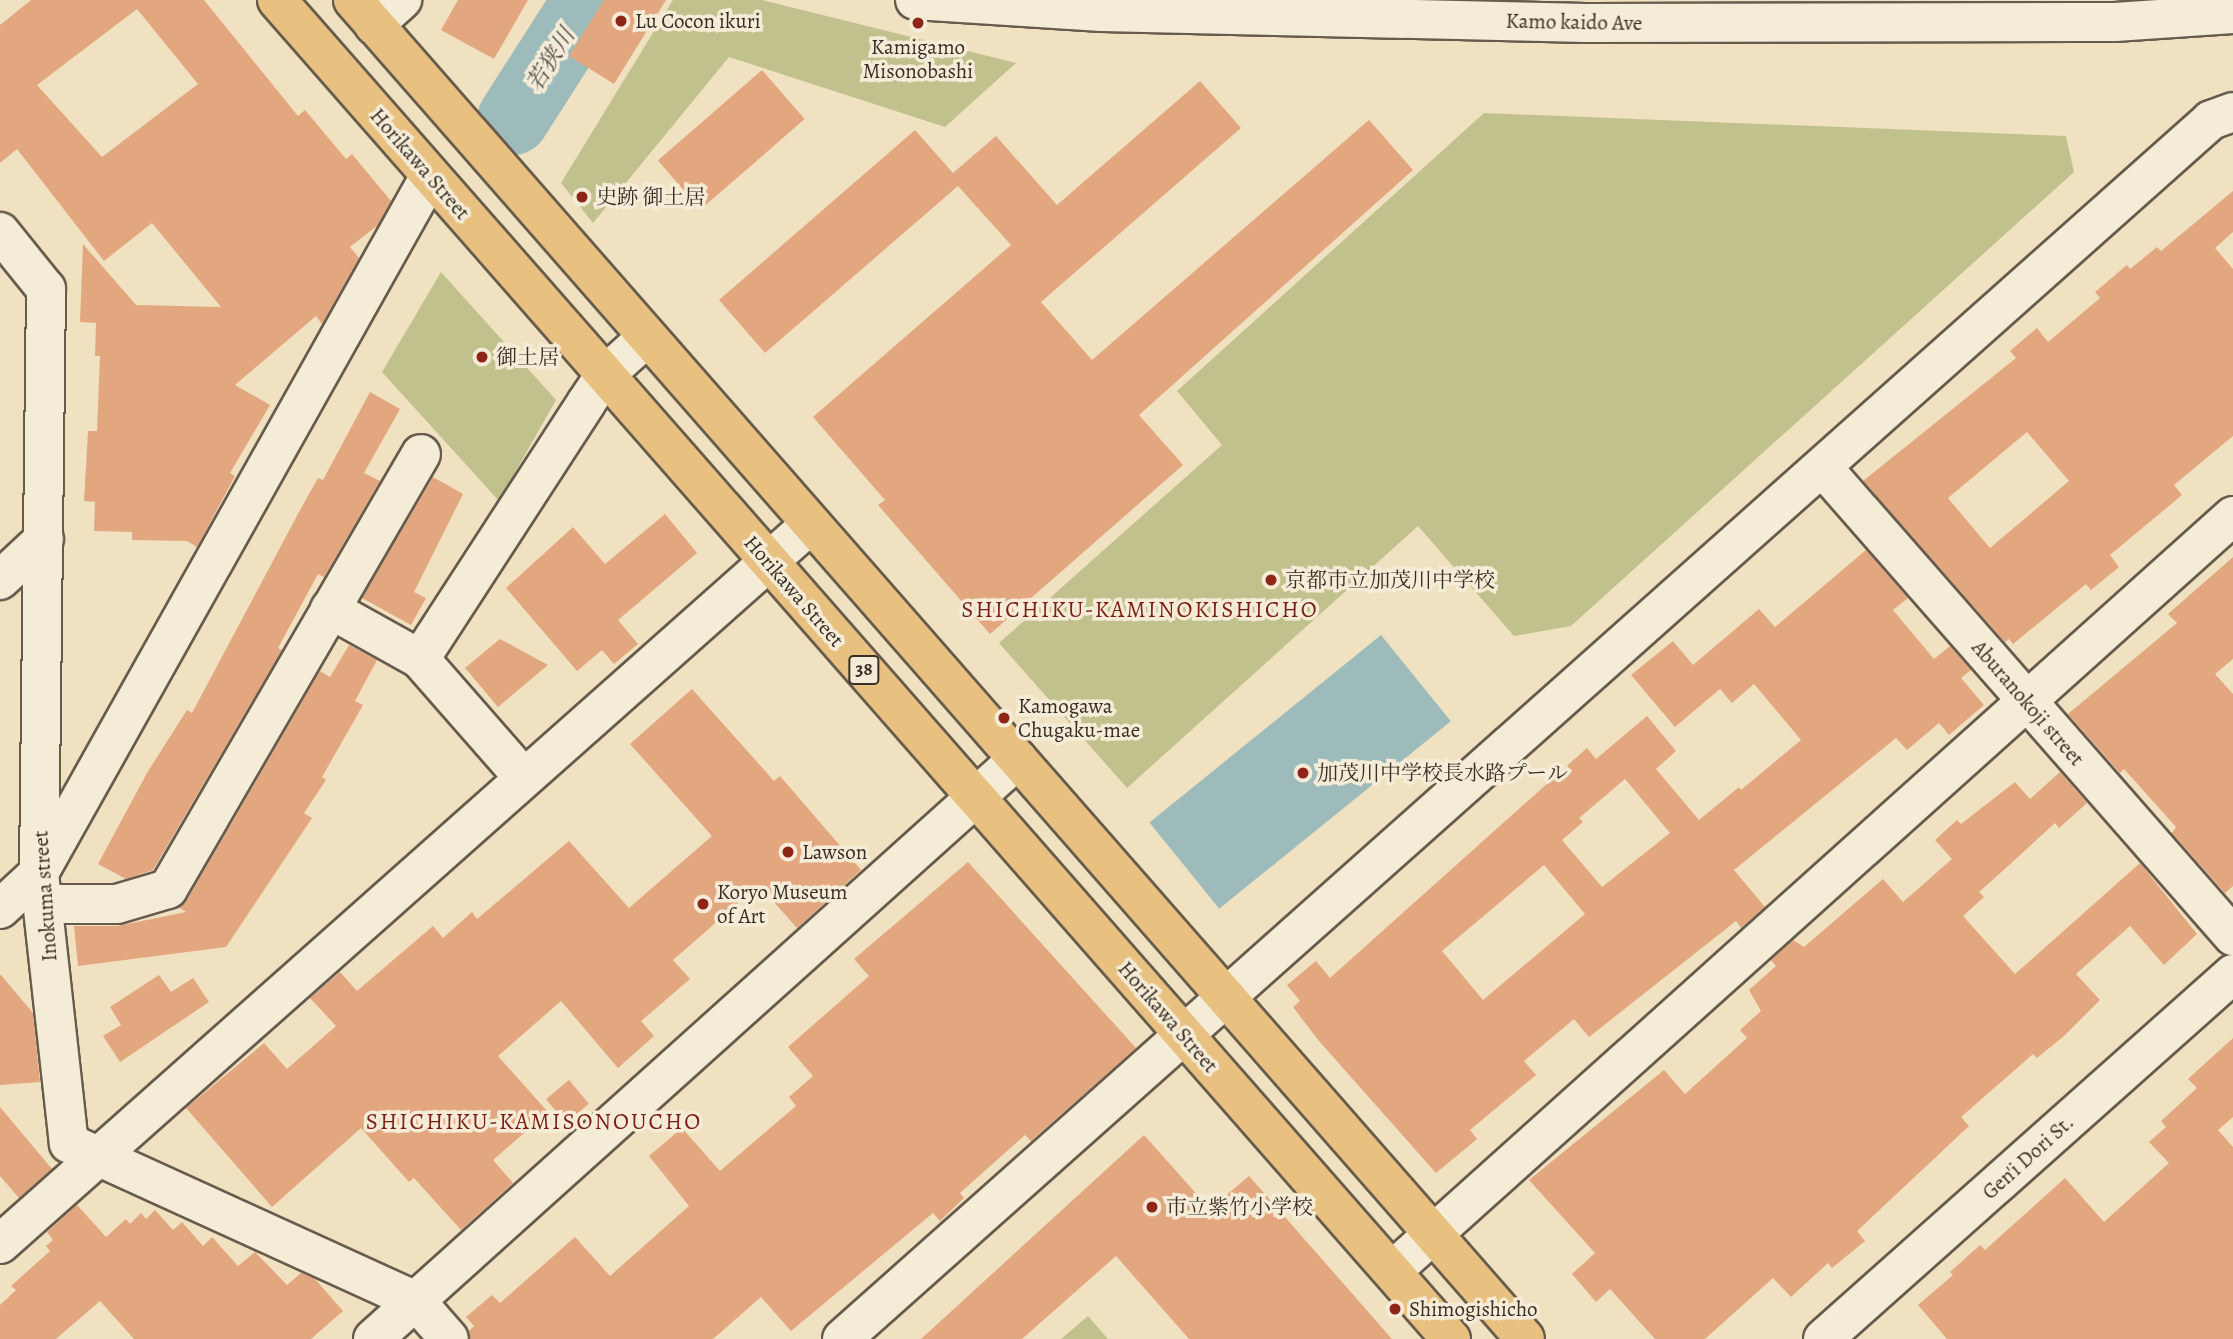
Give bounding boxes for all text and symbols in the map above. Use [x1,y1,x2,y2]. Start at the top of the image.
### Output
place label: Lu Cocon ikuri [635,8,761,34]
street label: Kamo kaido Ave [1505,8,1643,36]
marker: Lu Cocon ikuri [613,13,629,29]
marker: Kamigamo Misonobashi [910,15,926,31]
water label: 若狭川 [521,23,581,97]
place label: Kamigamo Misonobashi [863,34,973,84]
street label: Horikawa Street [365,103,475,225]
place label: 史跡 御土居 [596,184,705,210]
marker: 史跡 御土居 [574,189,590,205]
place label: 御土居 [496,344,559,370]
marker: 御土居 [474,349,490,365]
street label: Horikawa Street [739,530,849,652]
place label: 京都市立加茂川中学校 [1285,567,1495,593]
marker: 京都市立加茂川中学校 [1263,572,1279,588]
district label: SHICHIKU-KAMINOKISHICHO [964,596,1316,624]
street label: Aburanokoji street [1967,635,2089,771]
road number: 38 [848,654,880,685]
place label: Kamogawa Chugaku-mae [1018,693,1140,743]
marker: Kamogawa Chugaku-mae [996,710,1012,726]
place label: 加茂川中学校長水路プール [1317,760,1568,786]
marker: 加茂川中学校長水路プール [1295,765,1311,781]
street label: Inokuma street [28,830,62,962]
place label: Lawson [802,839,867,865]
marker: Lawson [780,844,796,860]
place label: Koryo Museum of Art [717,879,847,929]
marker: Koryo Museum of Art [695,896,711,912]
street label: Horikawa Street [1113,956,1223,1078]
district label: SHICHIKU-KAMISONOUCHO [368,1108,700,1136]
street label: Gen'i Dori St. [1977,1109,2079,1205]
place label: 市立紫竹小学校 [1166,1194,1313,1220]
marker: 市立紫竹小学校 [1144,1199,1160,1215]
place label: Shimogishicho [1409,1296,1538,1322]
marker: Shimogishicho [1387,1301,1403,1317]

